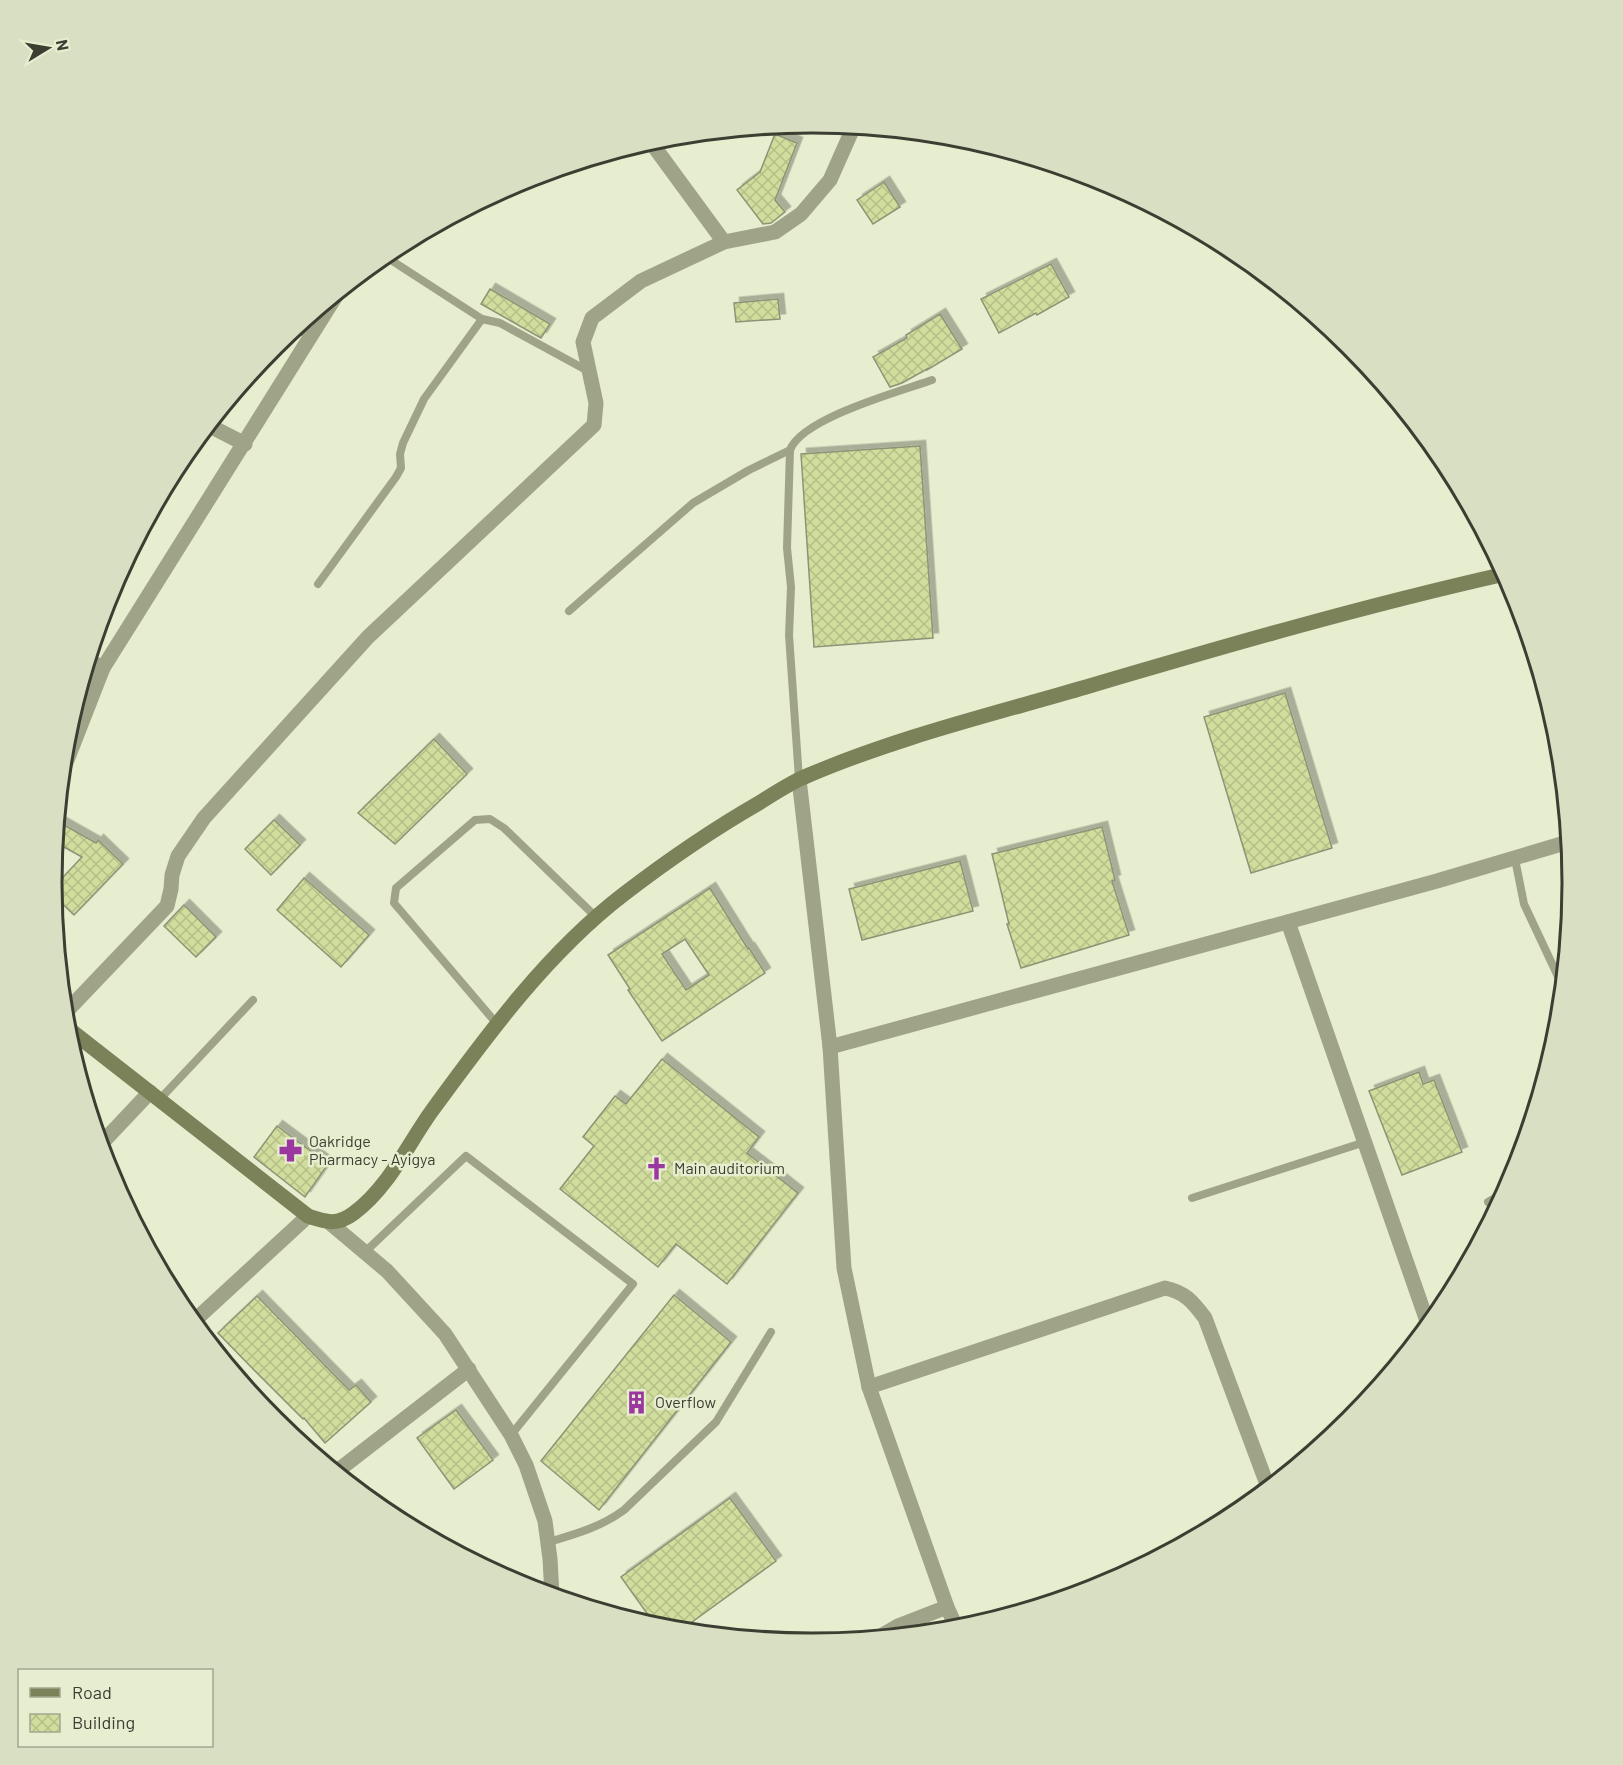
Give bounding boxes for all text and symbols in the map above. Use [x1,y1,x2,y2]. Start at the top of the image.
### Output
north arrow [18,18,78,78]
text: N [53,38,74,52]
place label: Oakridge Pharmacy - Ayigya [309,1131,435,1168]
pharmacy icon: Oakridge Pharmacy - Ayigya [278,1137,304,1163]
church icon: Main auditorium [643,1155,669,1181]
place label: Main auditorium [674,1158,785,1177]
building icon: Overflow [624,1389,650,1415]
place label: Overflow [655,1392,716,1411]
legend [18,1669,213,1747]
text: Road [72,1681,112,1703]
text: Building [72,1711,135,1733]

